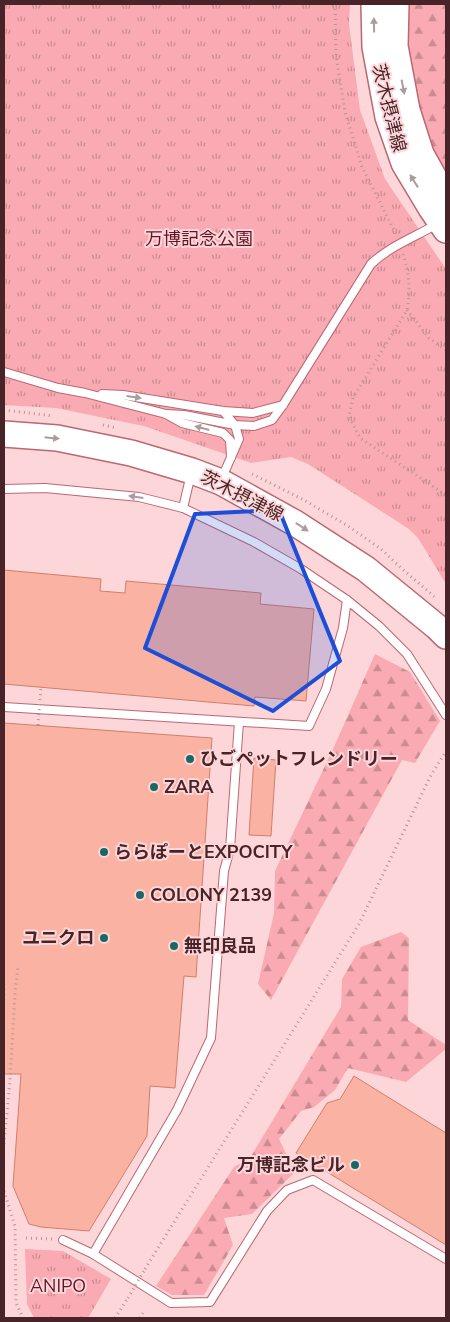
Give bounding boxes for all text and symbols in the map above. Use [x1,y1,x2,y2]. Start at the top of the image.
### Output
one-way arrow [370,17,378,33]
street label: 茨木摂津線 [366,61,412,155]
one-way arrow [399,79,407,95]
one-way arrow [410,174,419,187]
park label: 万博記念公園 [145,227,253,251]
one-way arrow [126,393,142,401]
one-way arrow [194,424,209,432]
one-way arrow [45,434,61,442]
street label: 茨木摂津線 [196,465,288,527]
one-way arrow [127,493,143,501]
one-way arrow [295,523,309,532]
place label: ひごペットフレンドリー [200,747,398,771]
marker: ひごペットフレンドリー [184,753,196,765]
place label: ZARA [164,775,214,799]
marker: ZARA [148,781,160,793]
place label: ららぽーとEXPOCITY [114,840,293,864]
marker: ららぽーとEXPOCITY [98,846,110,858]
place label: COLONY 2139 [150,883,272,907]
marker: COLONY 2139 [134,889,146,901]
place label: ユニクロ [22,926,94,950]
marker: ユニクロ [98,932,110,944]
place label: 無印良品 [184,934,256,958]
marker: 無印良品 [168,940,180,952]
place label: 万博記念ビル [237,1153,345,1177]
marker: 万博記念ビル [349,1159,361,1171]
park label: ANIPO [30,1274,86,1298]

